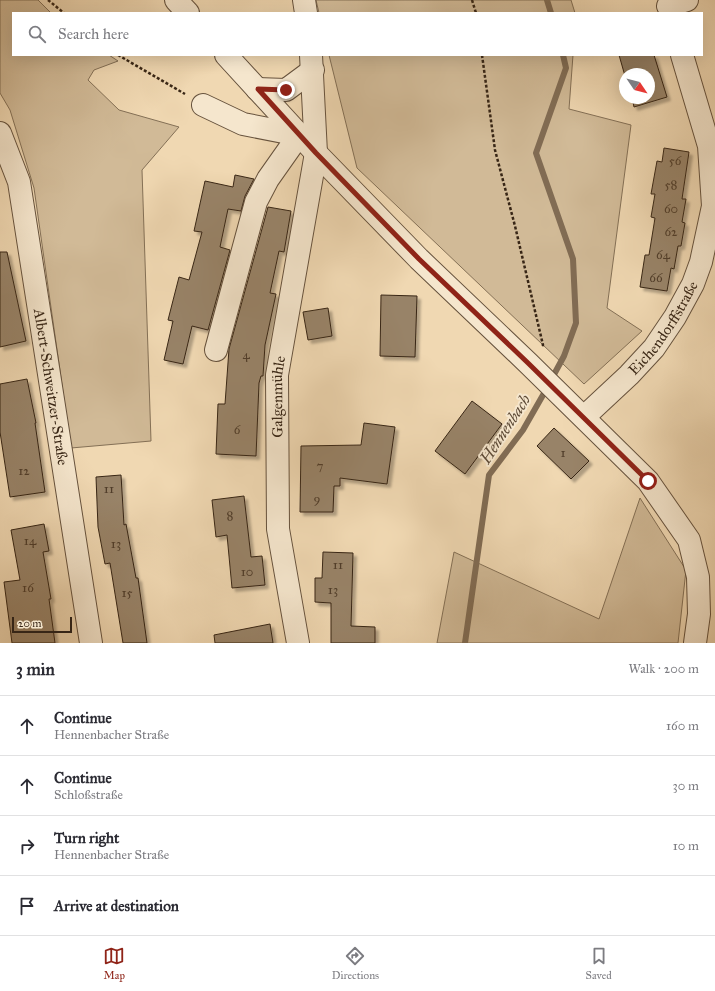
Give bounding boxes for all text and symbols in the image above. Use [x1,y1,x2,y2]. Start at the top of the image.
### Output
search box [12,12,703,56]
icon: search [26,23,48,45]
text: Search here [58,25,129,43]
north arrow [619,68,655,104]
route end [277,81,295,99]
house number: 56 [669,153,682,169]
house number: 58 [665,177,678,193]
house number: 60 [664,201,678,217]
house number: 62 [664,224,678,240]
house number: 64 [656,247,671,263]
house number: 66 [649,270,663,286]
street label: Eichendorffstraße [625,278,702,379]
street label: Albert-Schweitzer-Straße [30,306,72,467]
house number: 4 [242,347,250,363]
street label: Galgenmühle [268,355,289,438]
water label: Hennenbach [475,391,535,468]
house number: 6 [234,422,241,438]
house number: 1 [560,445,566,461]
house number: 7 [317,458,324,474]
house number: 12 [18,463,30,479]
route start [639,472,657,490]
house number: 11 [104,481,114,497]
house number: 9 [314,491,321,507]
house number: 8 [227,508,234,524]
house number: 14 [24,533,37,549]
house number: 13 [111,536,121,552]
house number: 11 [333,557,343,573]
house number: 10 [241,564,253,580]
house number: 16 [22,580,34,596]
house number: 13 [328,582,338,598]
house number: 15 [121,585,133,601]
scale bar [12,615,72,634]
text: 20 m [18,617,41,630]
text: 3 min [16,659,55,680]
text: Walk · 200 m [629,661,699,677]
text: Continue [54,709,112,727]
icon: ahead [16,715,38,737]
text: 160 m [666,718,699,734]
text: Hennenbacher Straße [54,727,169,743]
text: Continue [54,769,112,787]
icon: ahead [16,775,38,797]
text: 30 m [673,778,699,794]
text: Schloßstraße [54,787,123,803]
text: Turn right [54,829,119,847]
icon: right [16,835,38,857]
text: 10 m [673,838,699,854]
text: Hennenbacher Straße [54,847,169,863]
icon: arrive [16,895,38,917]
text: Arrive at destination [54,897,179,915]
tab: Map [103,945,125,982]
tab: Directions [332,945,379,982]
tab: Saved [586,945,612,982]

